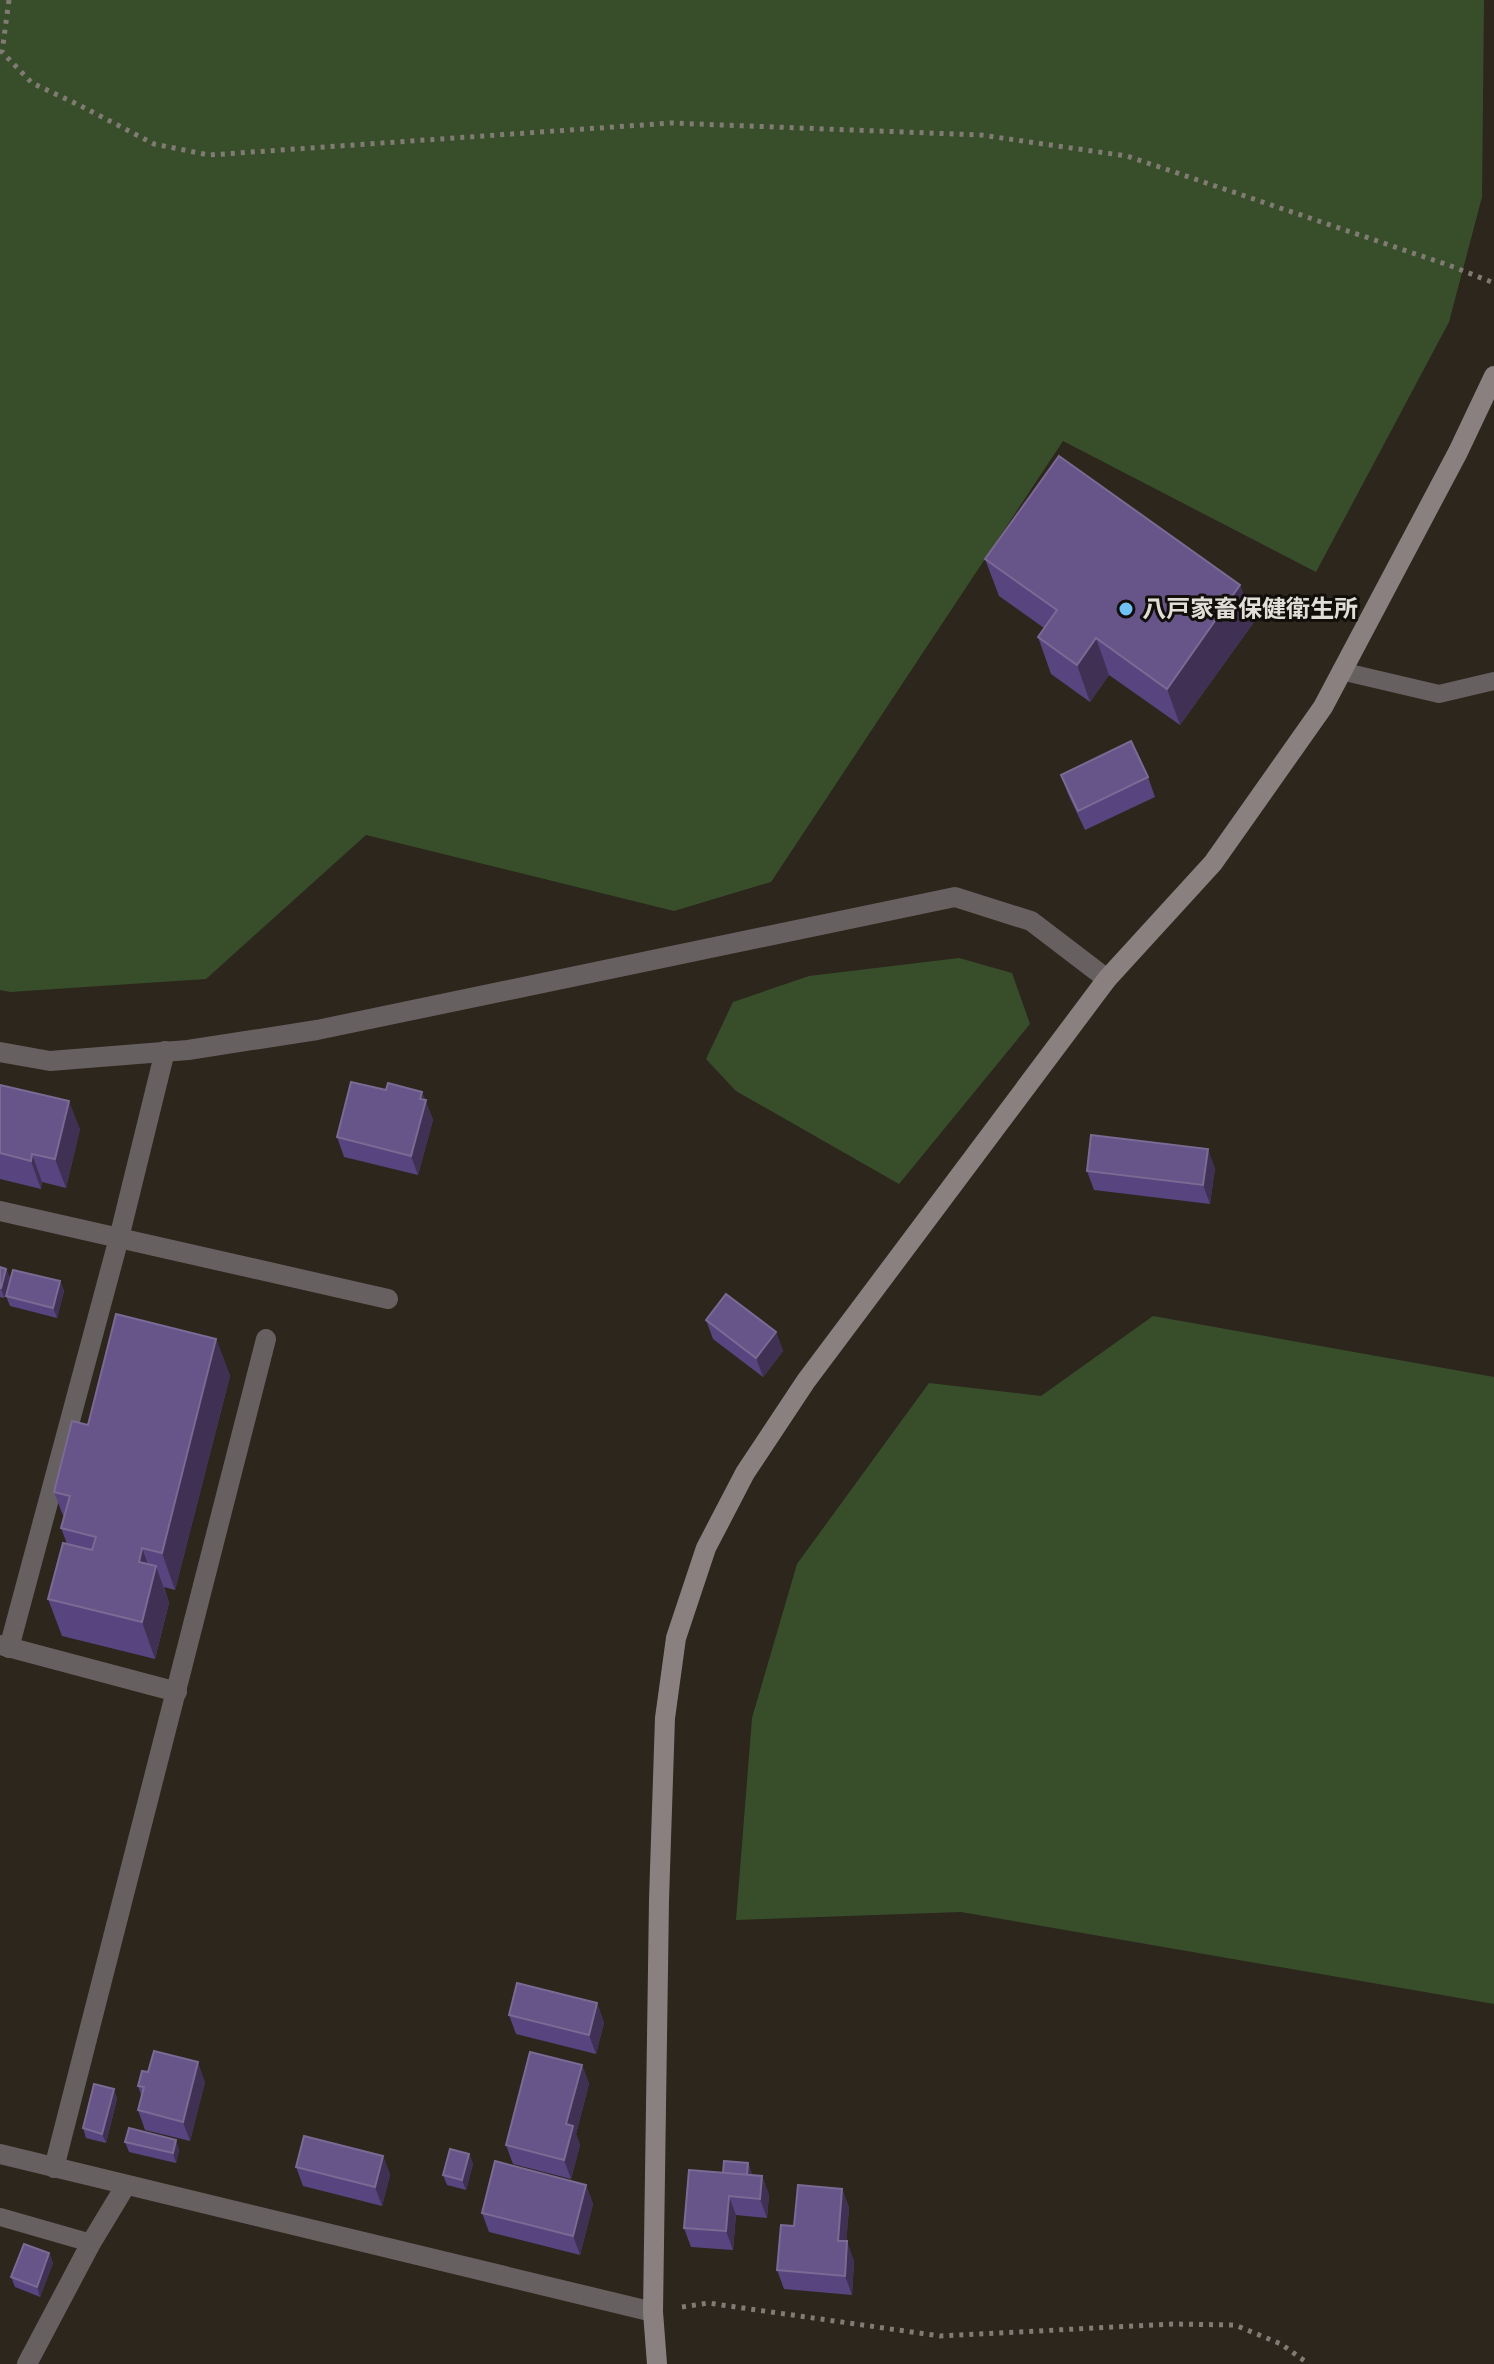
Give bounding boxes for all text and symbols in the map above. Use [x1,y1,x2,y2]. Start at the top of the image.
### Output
place label: 八戸家畜保健衛生所 [1142,592,1358,624]
marker: 八戸家畜保健衛生所 [1117,600,1135,618]

